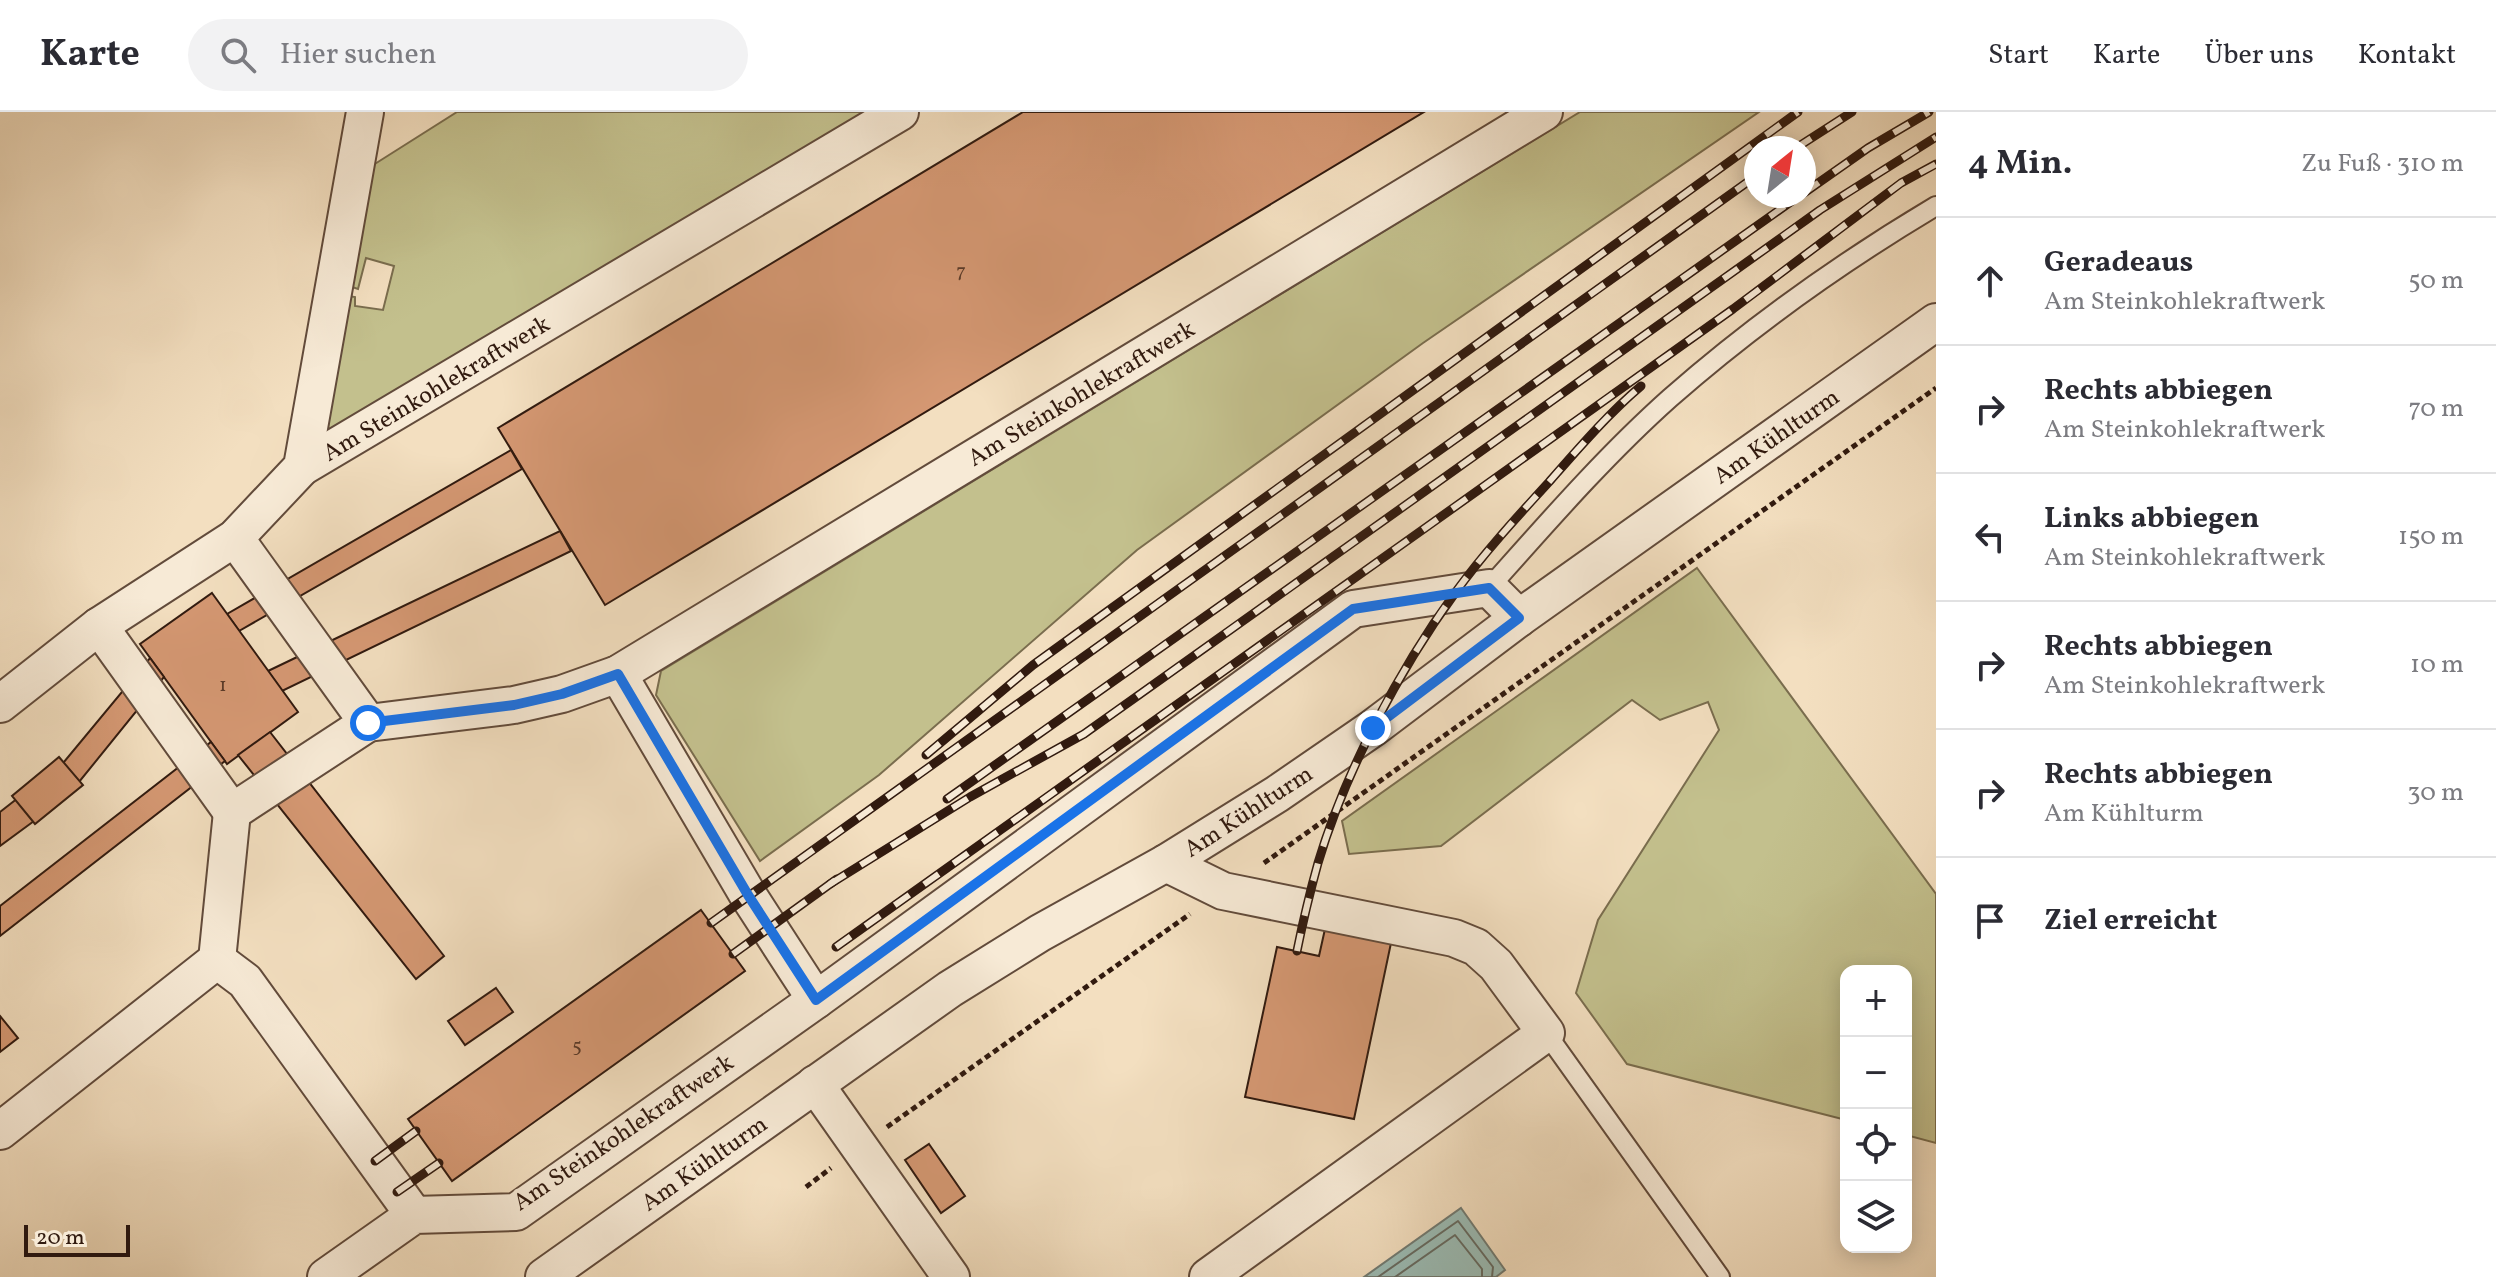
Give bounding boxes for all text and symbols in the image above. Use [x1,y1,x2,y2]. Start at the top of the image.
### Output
search box [188,19,748,91]
text: Karte [40,29,140,82]
icon: search [216,33,260,77]
text: Hier suchen [280,34,437,76]
text: Start [1988,36,2049,75]
text: Karte [2093,36,2160,75]
text: Über uns [2204,36,2314,75]
text: Kontakt [2358,36,2456,75]
north arrow [1744,136,1816,208]
text: 4 Min. [1968,141,2072,188]
text: Zu Fuß · 310 m [2301,146,2464,182]
text: Geradeaus [2044,242,2193,284]
house number: 7 [956,258,966,286]
icon: ahead [1968,259,2012,303]
text: 50 m [2408,263,2464,299]
text: Am Steinkohlekraftwerk [2044,284,2326,320]
street label: Am Steinkohlekraftwerk [317,308,557,471]
street label: Am Steinkohlekraftwerk [962,313,1202,476]
text: Rechts abbiegen [2044,370,2273,412]
street label: Am Kühlturm [1707,381,1847,494]
icon: right [1968,387,2012,431]
text: 70 m [2409,391,2464,427]
text: Am Steinkohlekraftwerk [2044,412,2326,448]
text: Links abbiegen [2044,498,2260,540]
icon: left [1968,515,2012,559]
text: 150 m [2398,519,2464,555]
text: Am Steinkohlekraftwerk [2044,540,2326,576]
text: Rechts abbiegen [2044,626,2273,668]
icon: right [1968,643,2012,687]
text: 10 m [2410,647,2464,683]
text: Am Steinkohlekraftwerk [2044,668,2326,704]
house number: 1 [219,672,227,700]
route start [350,705,386,741]
route end [1355,710,1391,746]
text: Rechts abbiegen [2044,754,2273,796]
street label: Am Kühlturm [1178,758,1320,867]
icon: right [1968,771,2012,815]
text: 30 m [2407,775,2464,811]
text: Am Kühlturm [2044,796,2204,832]
icon: arrive [1968,899,2012,943]
text: Ziel erreicht [2044,900,2217,942]
map controls [1840,965,1912,1253]
button: + [1840,965,1912,1037]
house number: 5 [572,1033,582,1061]
button: − [1840,1037,1912,1109]
street label: Am Steinkohlekraftwerk [507,1047,741,1220]
street label: Am Kühlturm [635,1108,775,1221]
button: locate [1840,1109,1912,1181]
button: layers [1840,1181,1912,1253]
scale bar [24,1221,130,1257]
text: 20 m [36,1223,85,1254]

